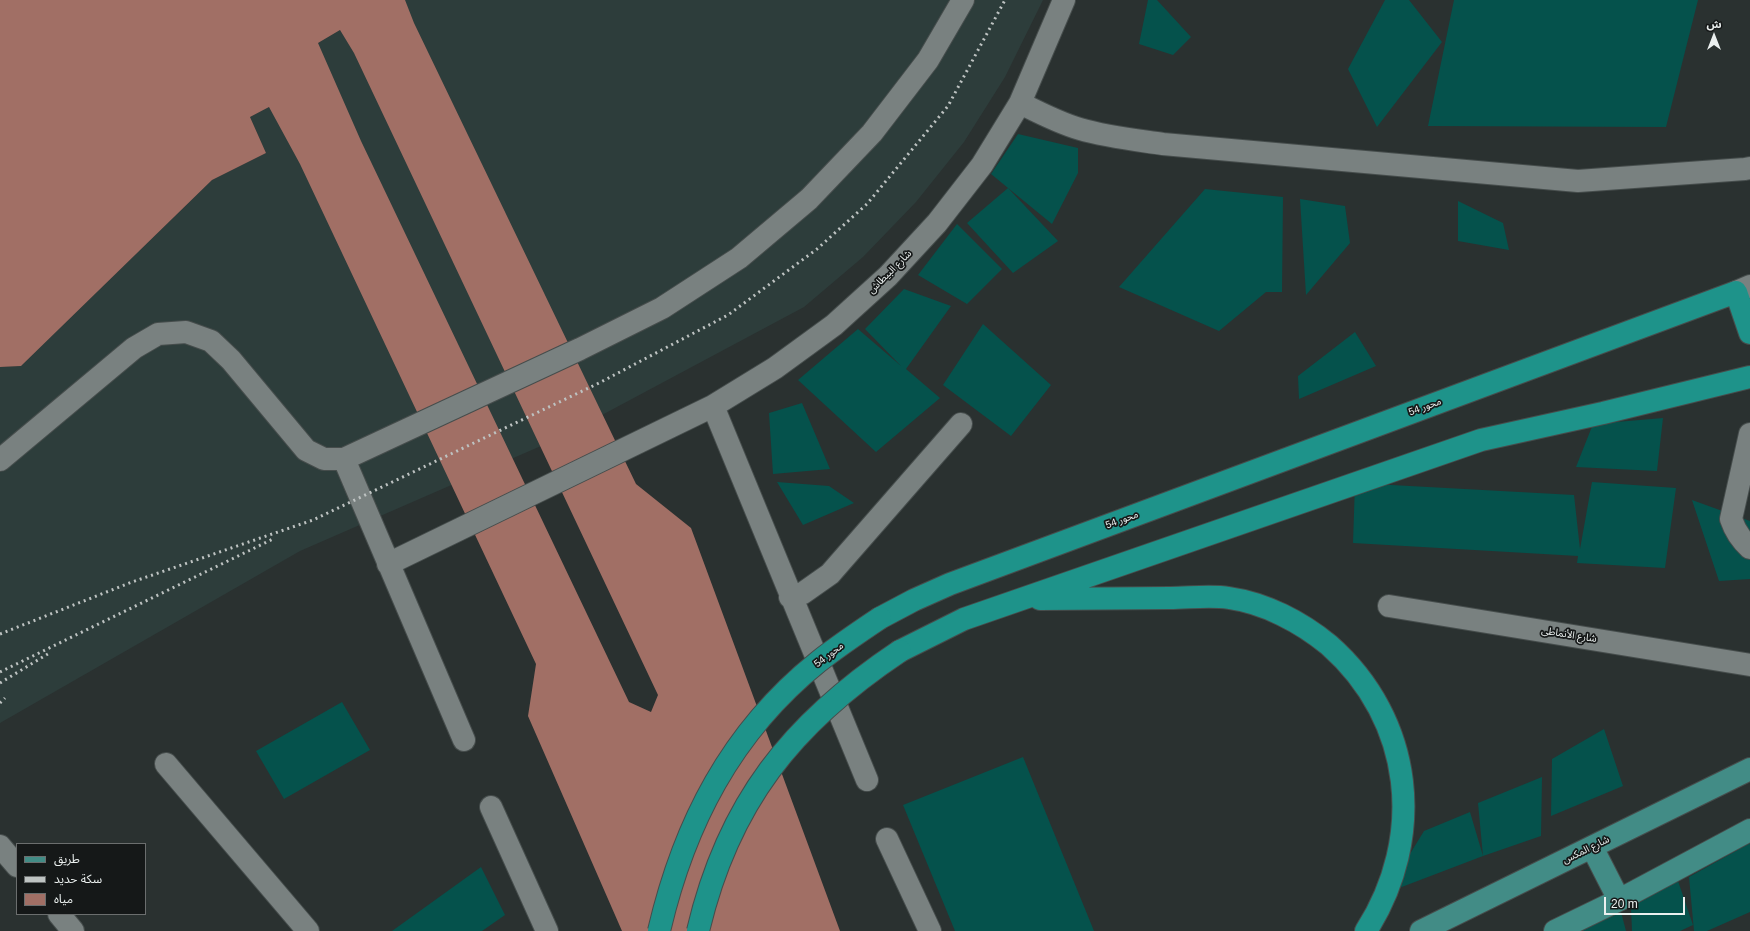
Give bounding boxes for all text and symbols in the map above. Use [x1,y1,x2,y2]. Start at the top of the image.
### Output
north arrow [1694,16,1734,56]
text: ش [1706,18,1722,30]
street label: شارع البيطاش [866,248,914,296]
street label: محور 54 [1407,396,1443,418]
street label: محور 54 [1104,509,1140,531]
street label: شارع الأنماطى [1540,625,1598,645]
street label: محور 54 [812,640,846,670]
street label: شارع المكس [1561,833,1611,867]
legend [16,843,146,915]
text: طريق [54,852,80,866]
text: سكة حديد [54,872,102,886]
scale bar [1606,889,1687,915]
text: مياه [54,892,73,906]
text: 20 m [1611,897,1638,911]

